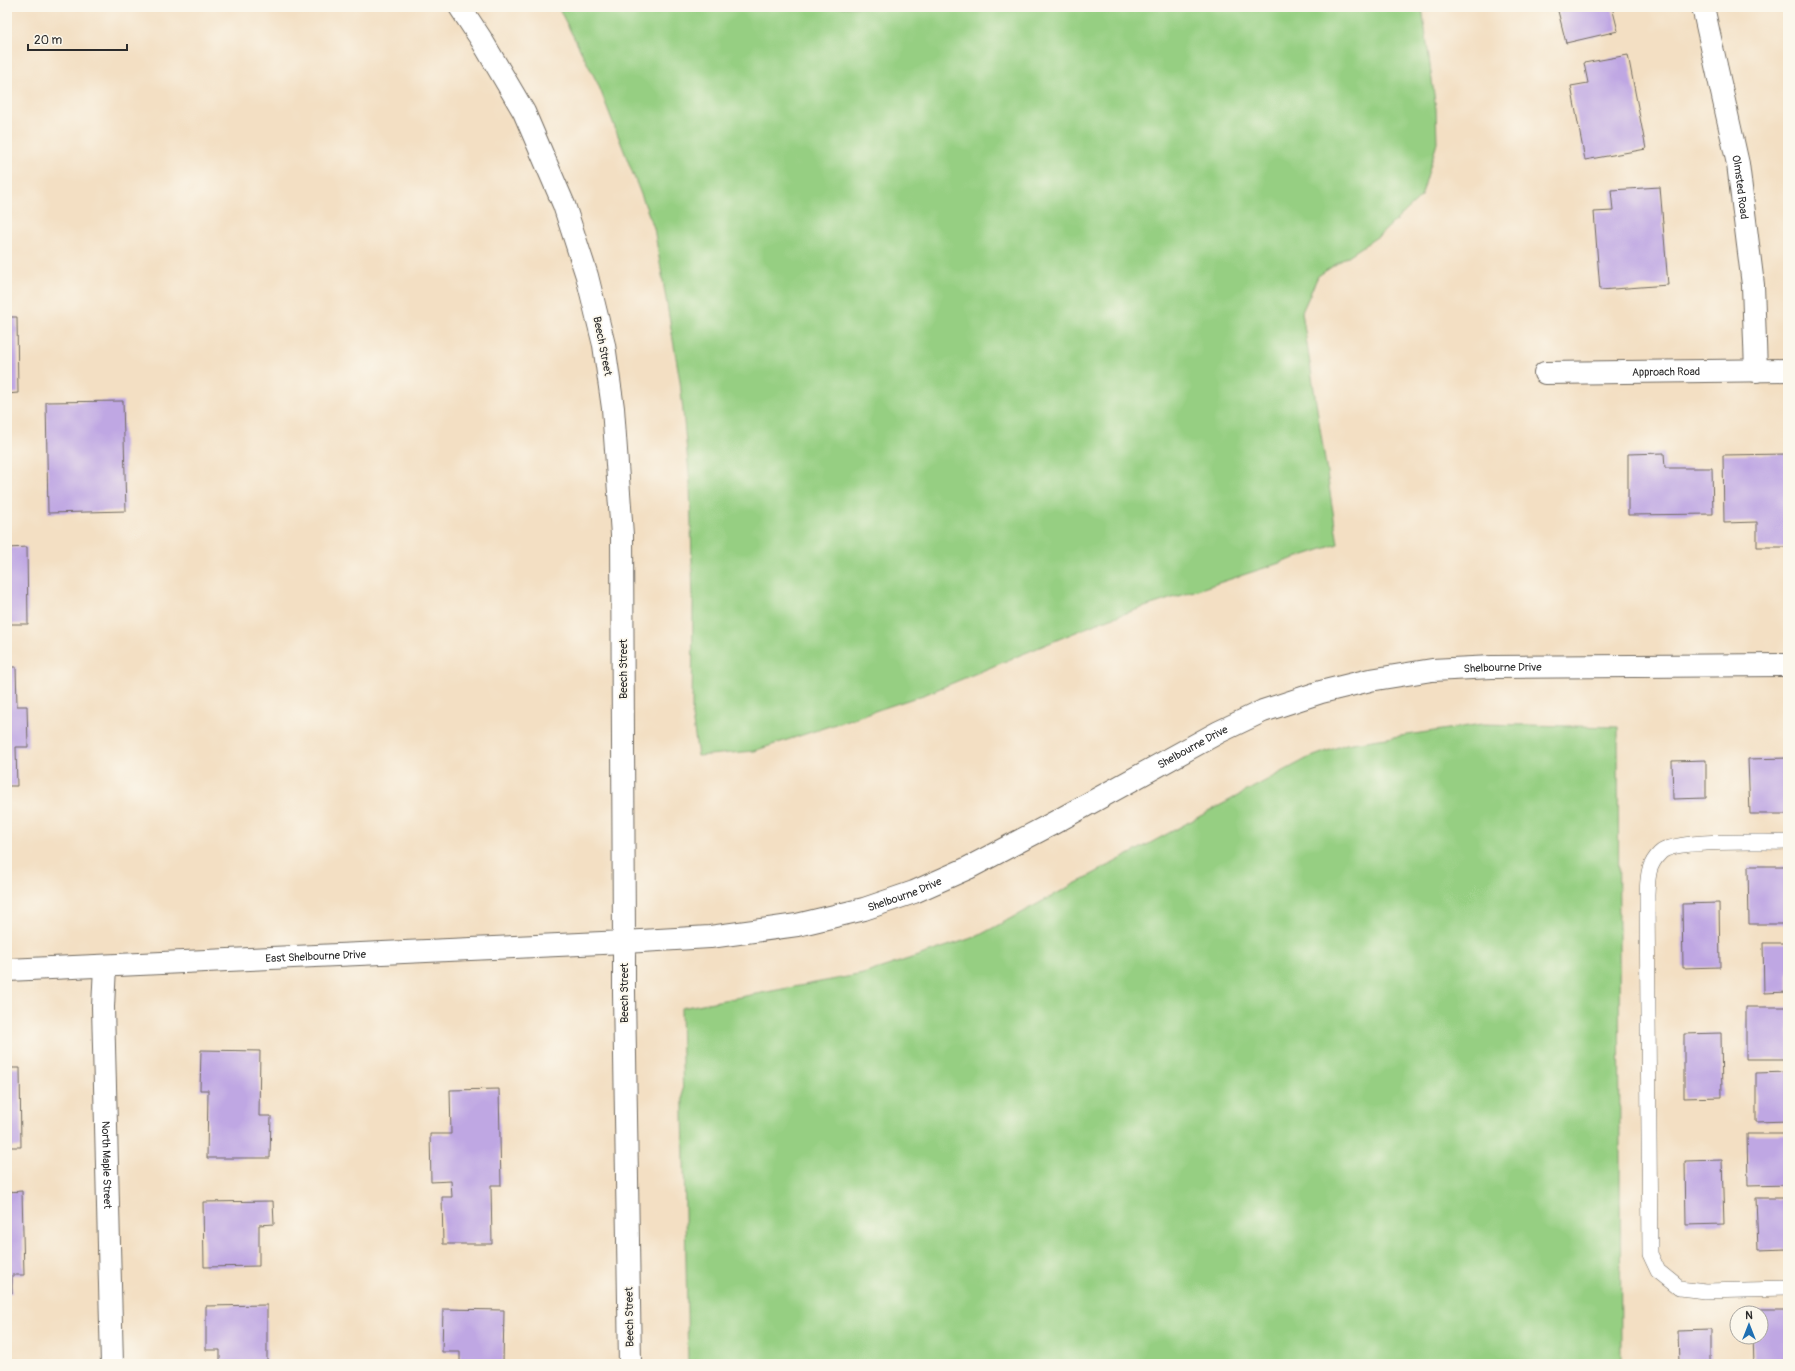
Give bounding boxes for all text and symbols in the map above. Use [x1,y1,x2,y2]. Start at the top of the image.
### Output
scale bar [28,26,127,52]
text: 20 m [34,33,63,48]
street label: Olmsted Road [1729,154,1751,220]
street label: Beech Street [590,315,615,377]
street label: Approach Road [1632,365,1700,379]
street label: Beech Street [617,638,630,699]
street label: Shelbourne Drive [1463,661,1542,675]
street label: Shelbourne Drive [1155,723,1230,772]
street label: Shelbourne Drive [866,874,944,914]
street label: East Shelbourne Drive [265,948,367,965]
street label: Beech Street [618,962,631,1023]
street label: North Maple Street [99,1121,114,1210]
street label: Beech Street [622,1286,637,1347]
north arrow [1729,1305,1769,1345]
text: N [1745,1309,1753,1322]

